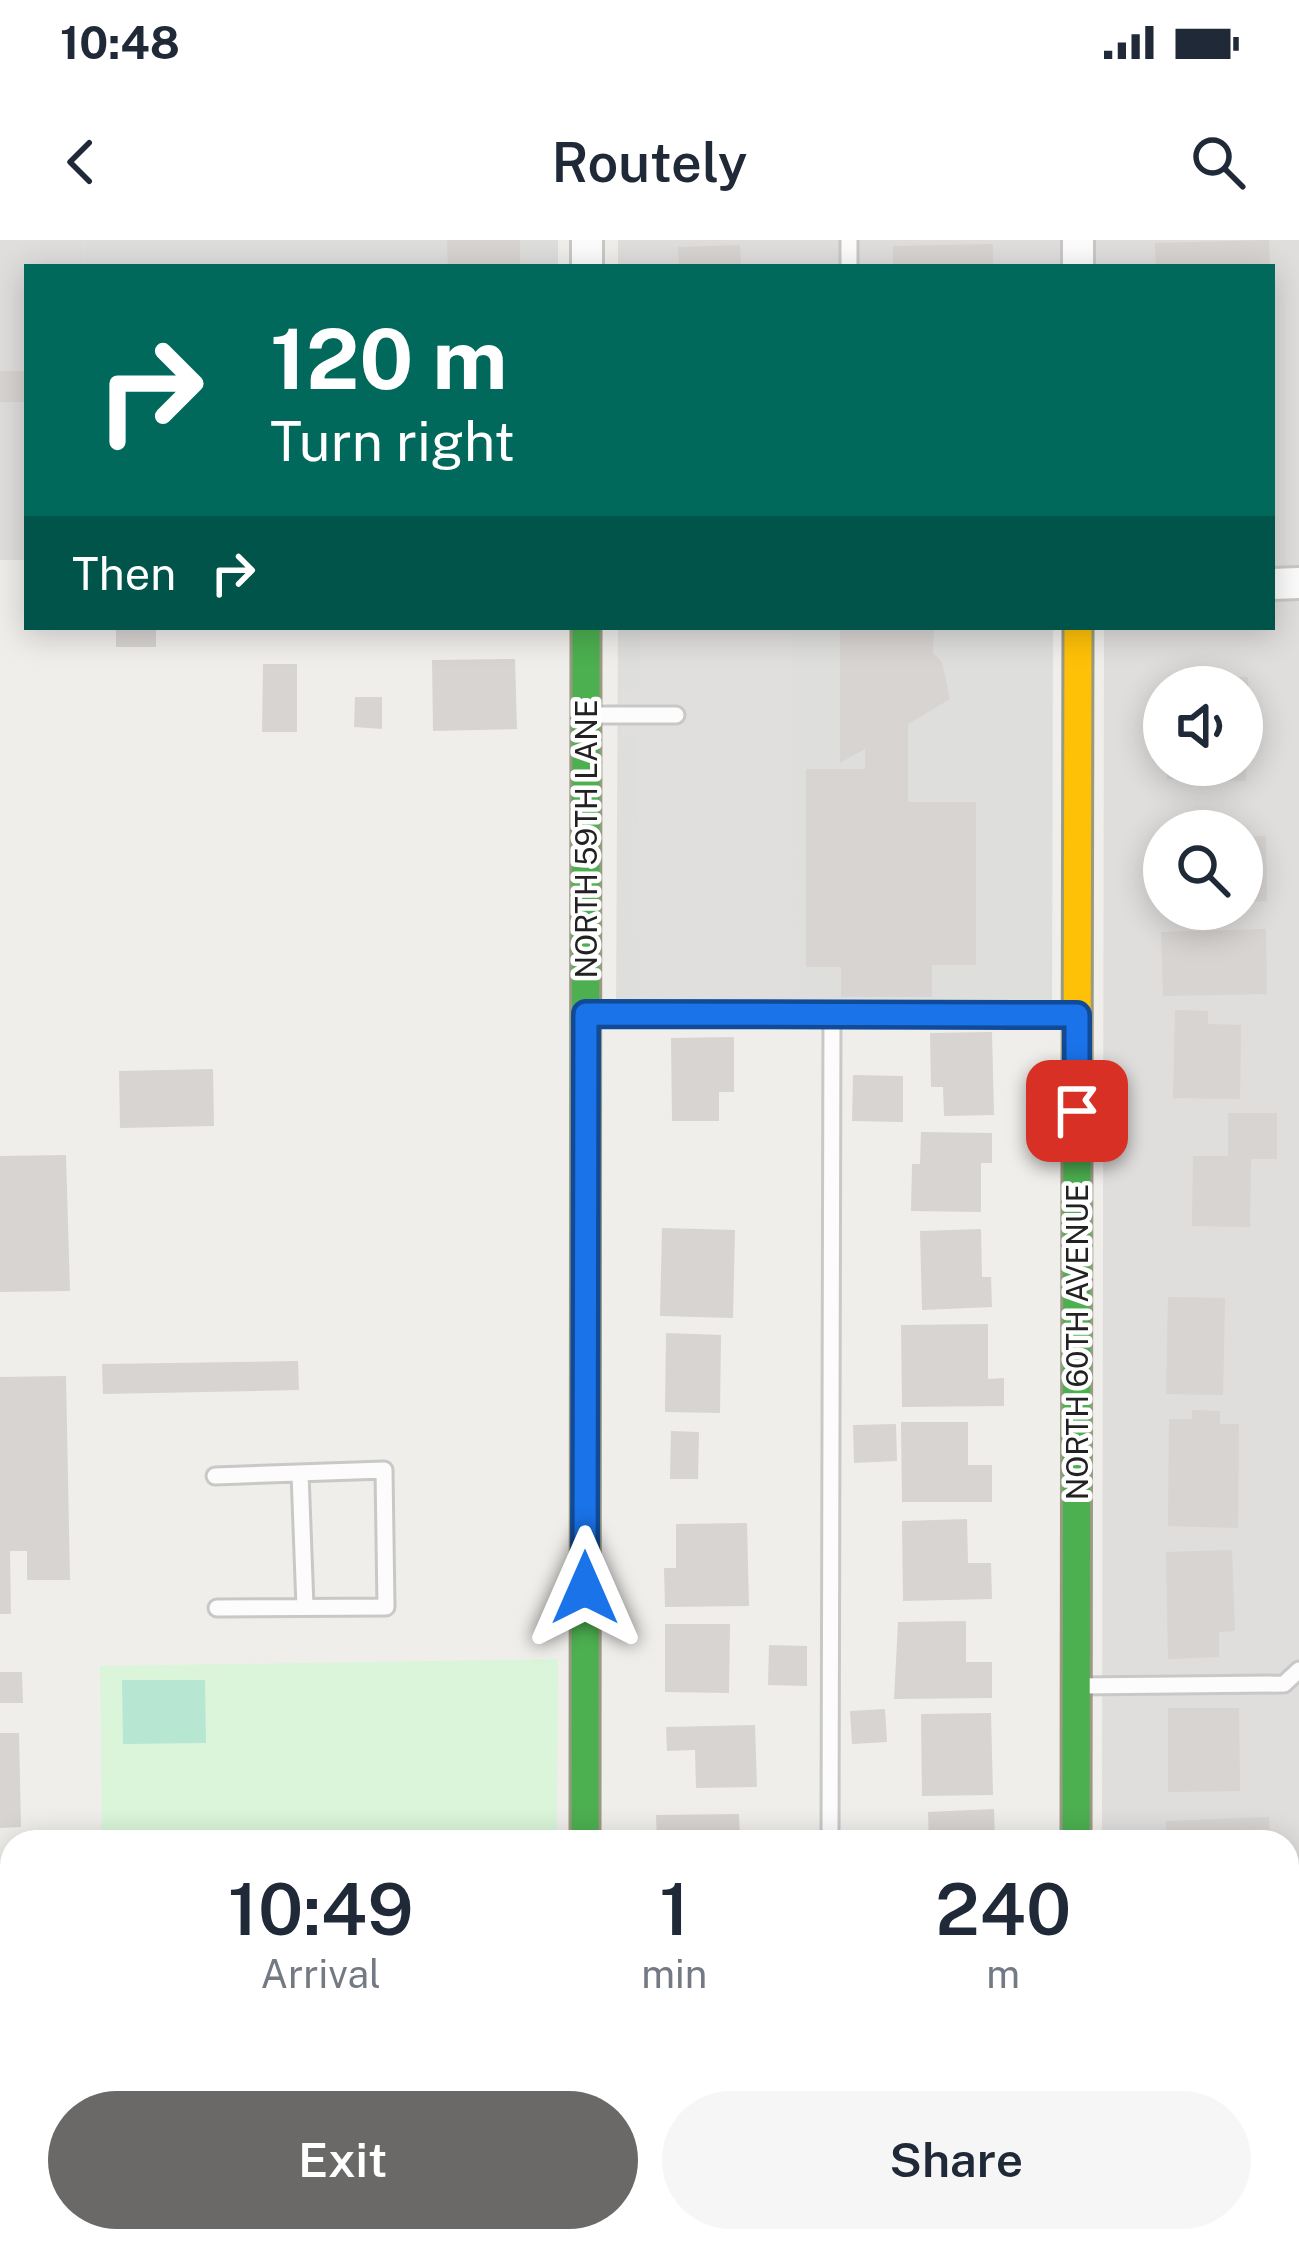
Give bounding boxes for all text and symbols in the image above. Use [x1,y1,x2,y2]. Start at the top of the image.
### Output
text: 10:48 [60,16,180,69]
icon: back [48,129,114,195]
icon: search [1185,129,1251,195]
text: Routely [551,131,748,194]
text: 120 m [270,309,508,408]
icon: right [72,312,228,468]
text: Turn right [270,410,515,473]
icon: right [200,540,266,606]
text: Then [72,547,176,600]
map controls [1143,666,1263,930]
button: sound [1143,666,1263,786]
street label: NORTH 59TH LANE [568,699,604,979]
button: search [1143,810,1263,930]
pin [1026,1060,1128,1162]
icon: arrive [1044,1078,1110,1144]
street label: NORTH 60TH AVENUE [1059,1184,1095,1500]
position arrow [522,1525,648,1651]
text: 10:49 [228,1867,413,1951]
text: 1 [659,1867,689,1951]
text: 240 [935,1867,1071,1951]
text: Arrival [260,1951,381,1997]
text: min [641,1951,707,1997]
text: m [986,1951,1020,1997]
button: Exit [48,2091,638,2229]
button: Share [662,2091,1251,2229]

